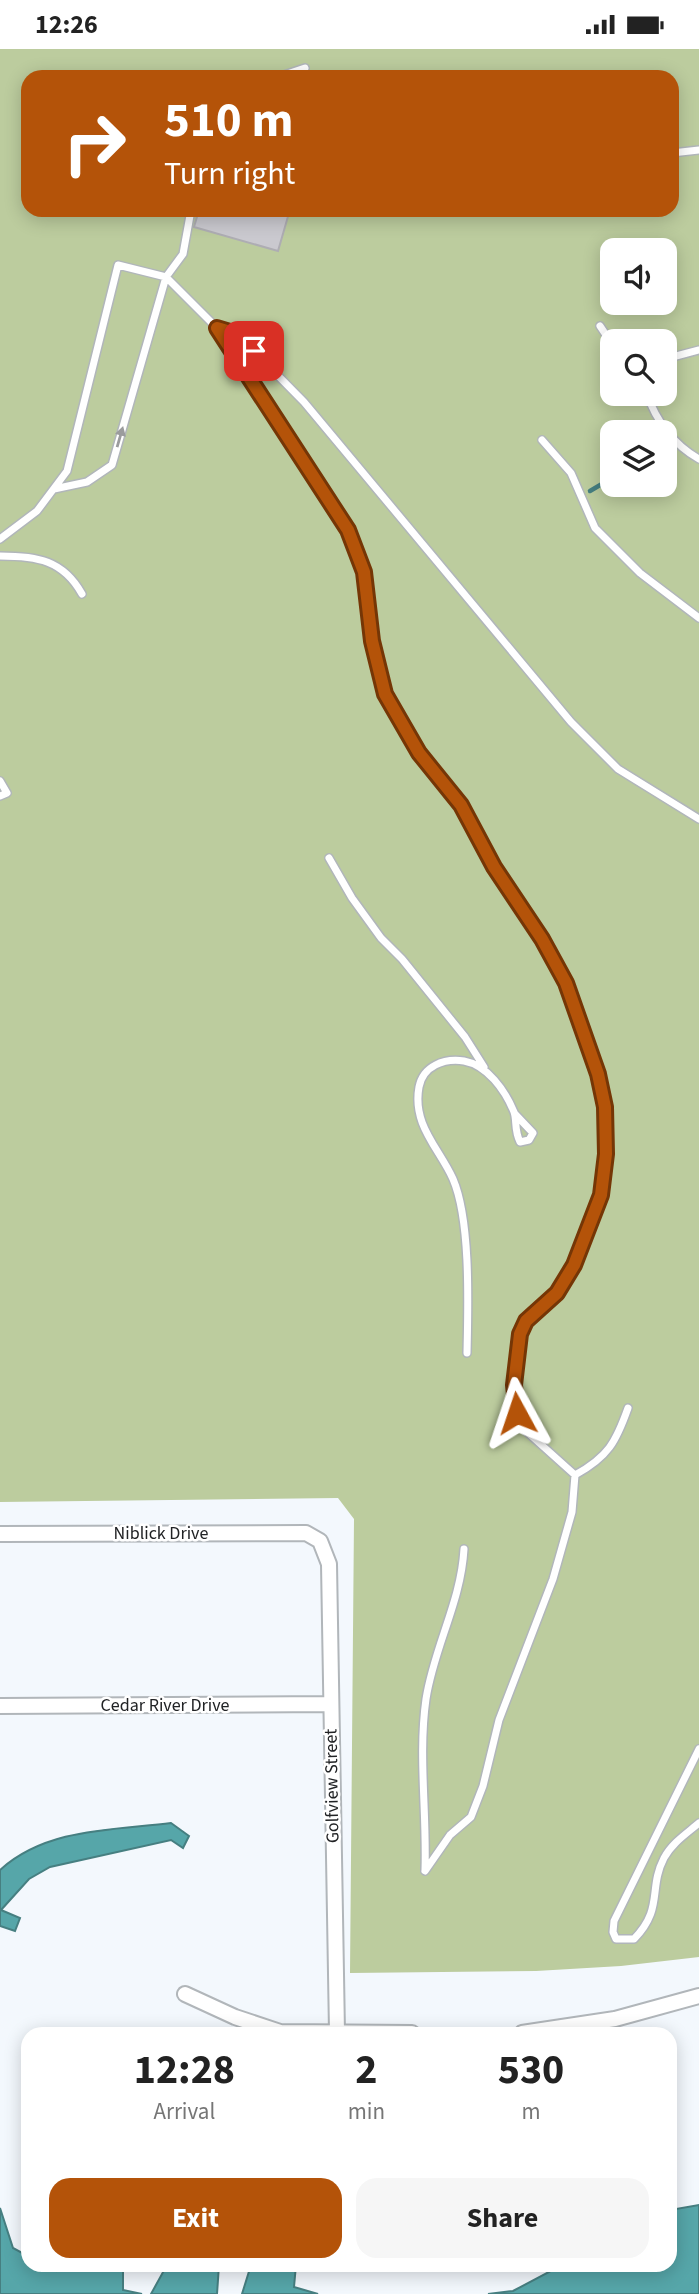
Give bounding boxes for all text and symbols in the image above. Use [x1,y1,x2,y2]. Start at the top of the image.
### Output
text: 12:26 [35,6,98,43]
text: 510 m [164,86,293,156]
icon: right [49,98,140,189]
text: Turn right [164,151,295,197]
map controls [600,238,677,497]
button: sound [600,238,677,315]
pin [224,321,284,381]
button: search [600,329,677,406]
icon: arrive [235,332,273,370]
button: layers [600,420,677,497]
one-way arrow [115,426,126,448]
position arrow [480,1376,554,1450]
street label: Niblick Drive [114,1521,208,1546]
street label: Cedar River Drive [101,1693,230,1718]
street label: Golfview Street [319,1729,345,1843]
text: 12:28 [134,2040,235,2100]
text: 2 [355,2040,377,2100]
text: 530 [498,2040,564,2100]
text: Arrival [153,2095,215,2128]
text: min [348,2095,385,2128]
text: m [521,2095,541,2128]
button: Exit [49,2178,342,2258]
button: Share [356,2178,649,2258]

